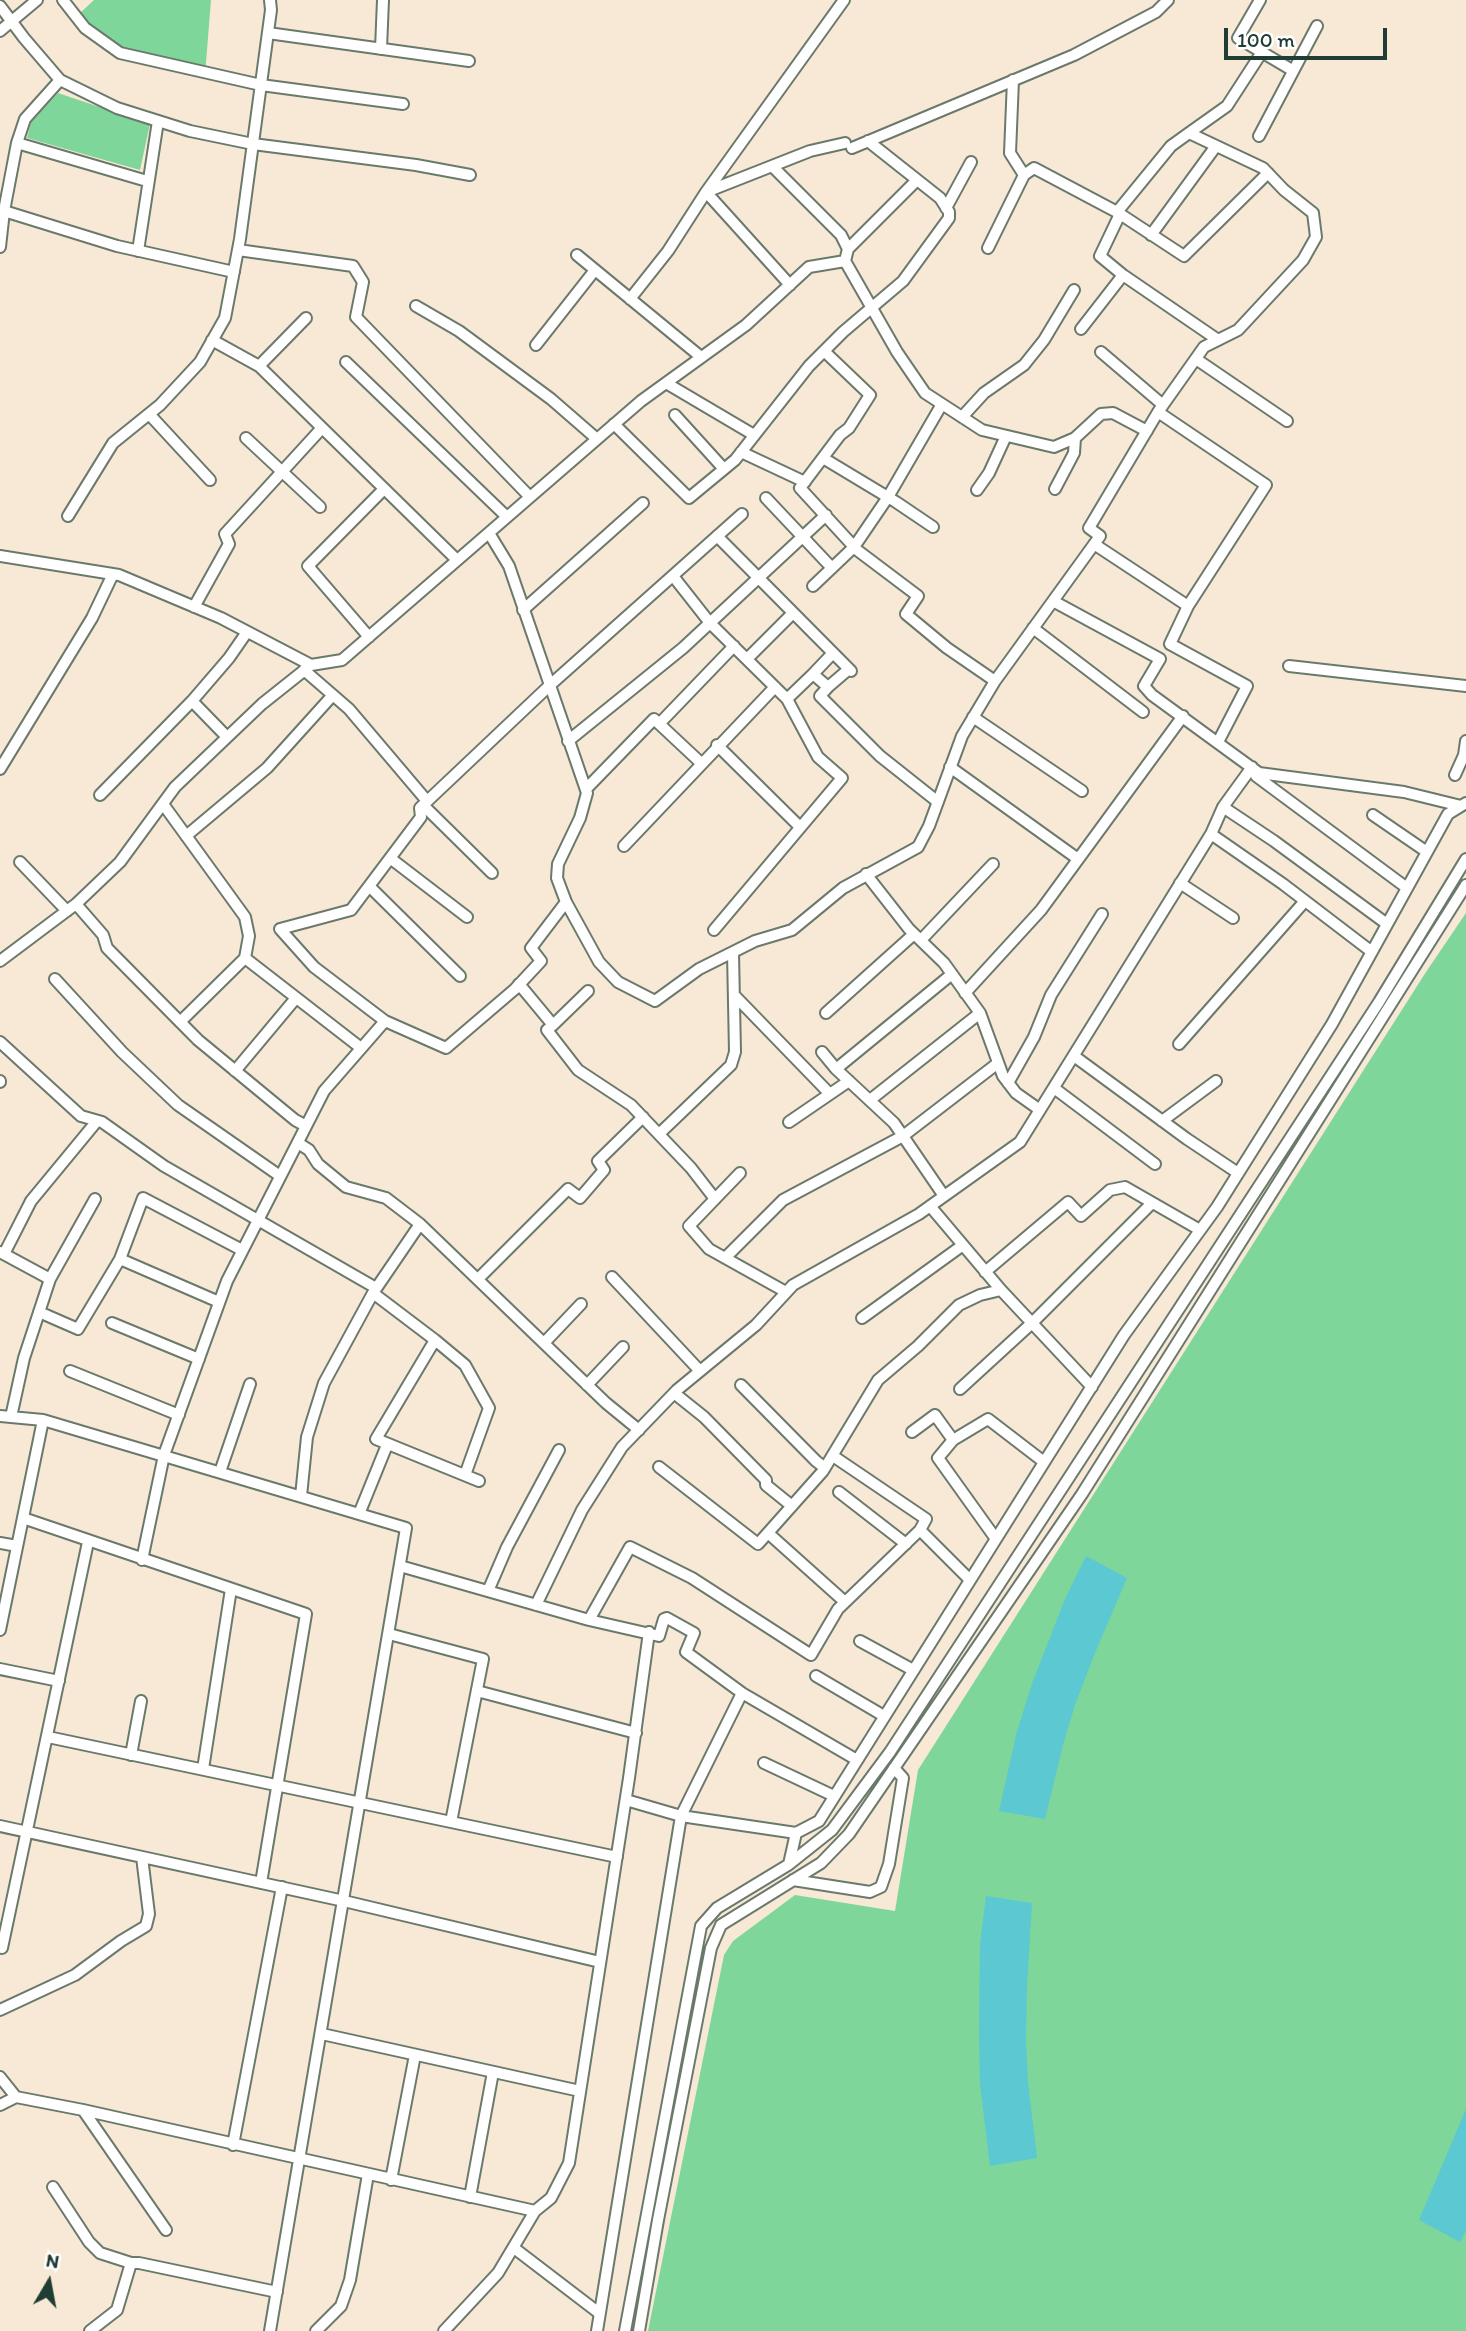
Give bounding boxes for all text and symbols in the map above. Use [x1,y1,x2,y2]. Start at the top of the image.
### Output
scale bar [1228,14,1391,58]
text: 100 m [1237,27,1295,52]
north arrow [14,2247,84,2317]
text: N [44,2248,61,2273]

